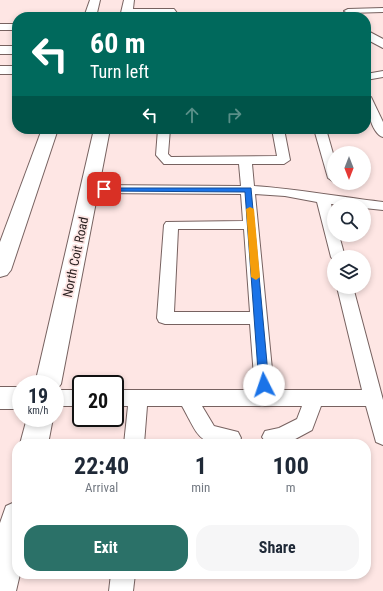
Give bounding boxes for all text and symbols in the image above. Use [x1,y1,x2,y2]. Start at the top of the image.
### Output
text: 60 m [90,27,146,60]
icon: left [24,28,76,80]
text: Turn left [90,61,149,82]
icon: left [139,104,161,126]
icon: ahead [181,104,203,126]
icon: right [223,104,245,126]
north arrow [327,146,371,190]
map controls [327,146,371,294]
pin [87,172,121,206]
icon: arrive [93,178,115,200]
button: search [327,198,371,242]
street label: North Coit Road [60,216,91,299]
button: layers [327,250,371,294]
position arrow [243,364,285,406]
speed limit sign: 20 [72,375,124,427]
text: 19 [28,384,48,408]
text: km/h [28,405,48,416]
text: 22:40 [74,452,129,480]
text: 1 [195,452,207,480]
text: 100 [272,452,309,480]
text: Arrival [85,480,118,495]
text: min [191,480,210,495]
text: m [286,480,296,495]
button: Exit [24,525,188,571]
button: Share [196,525,359,571]

